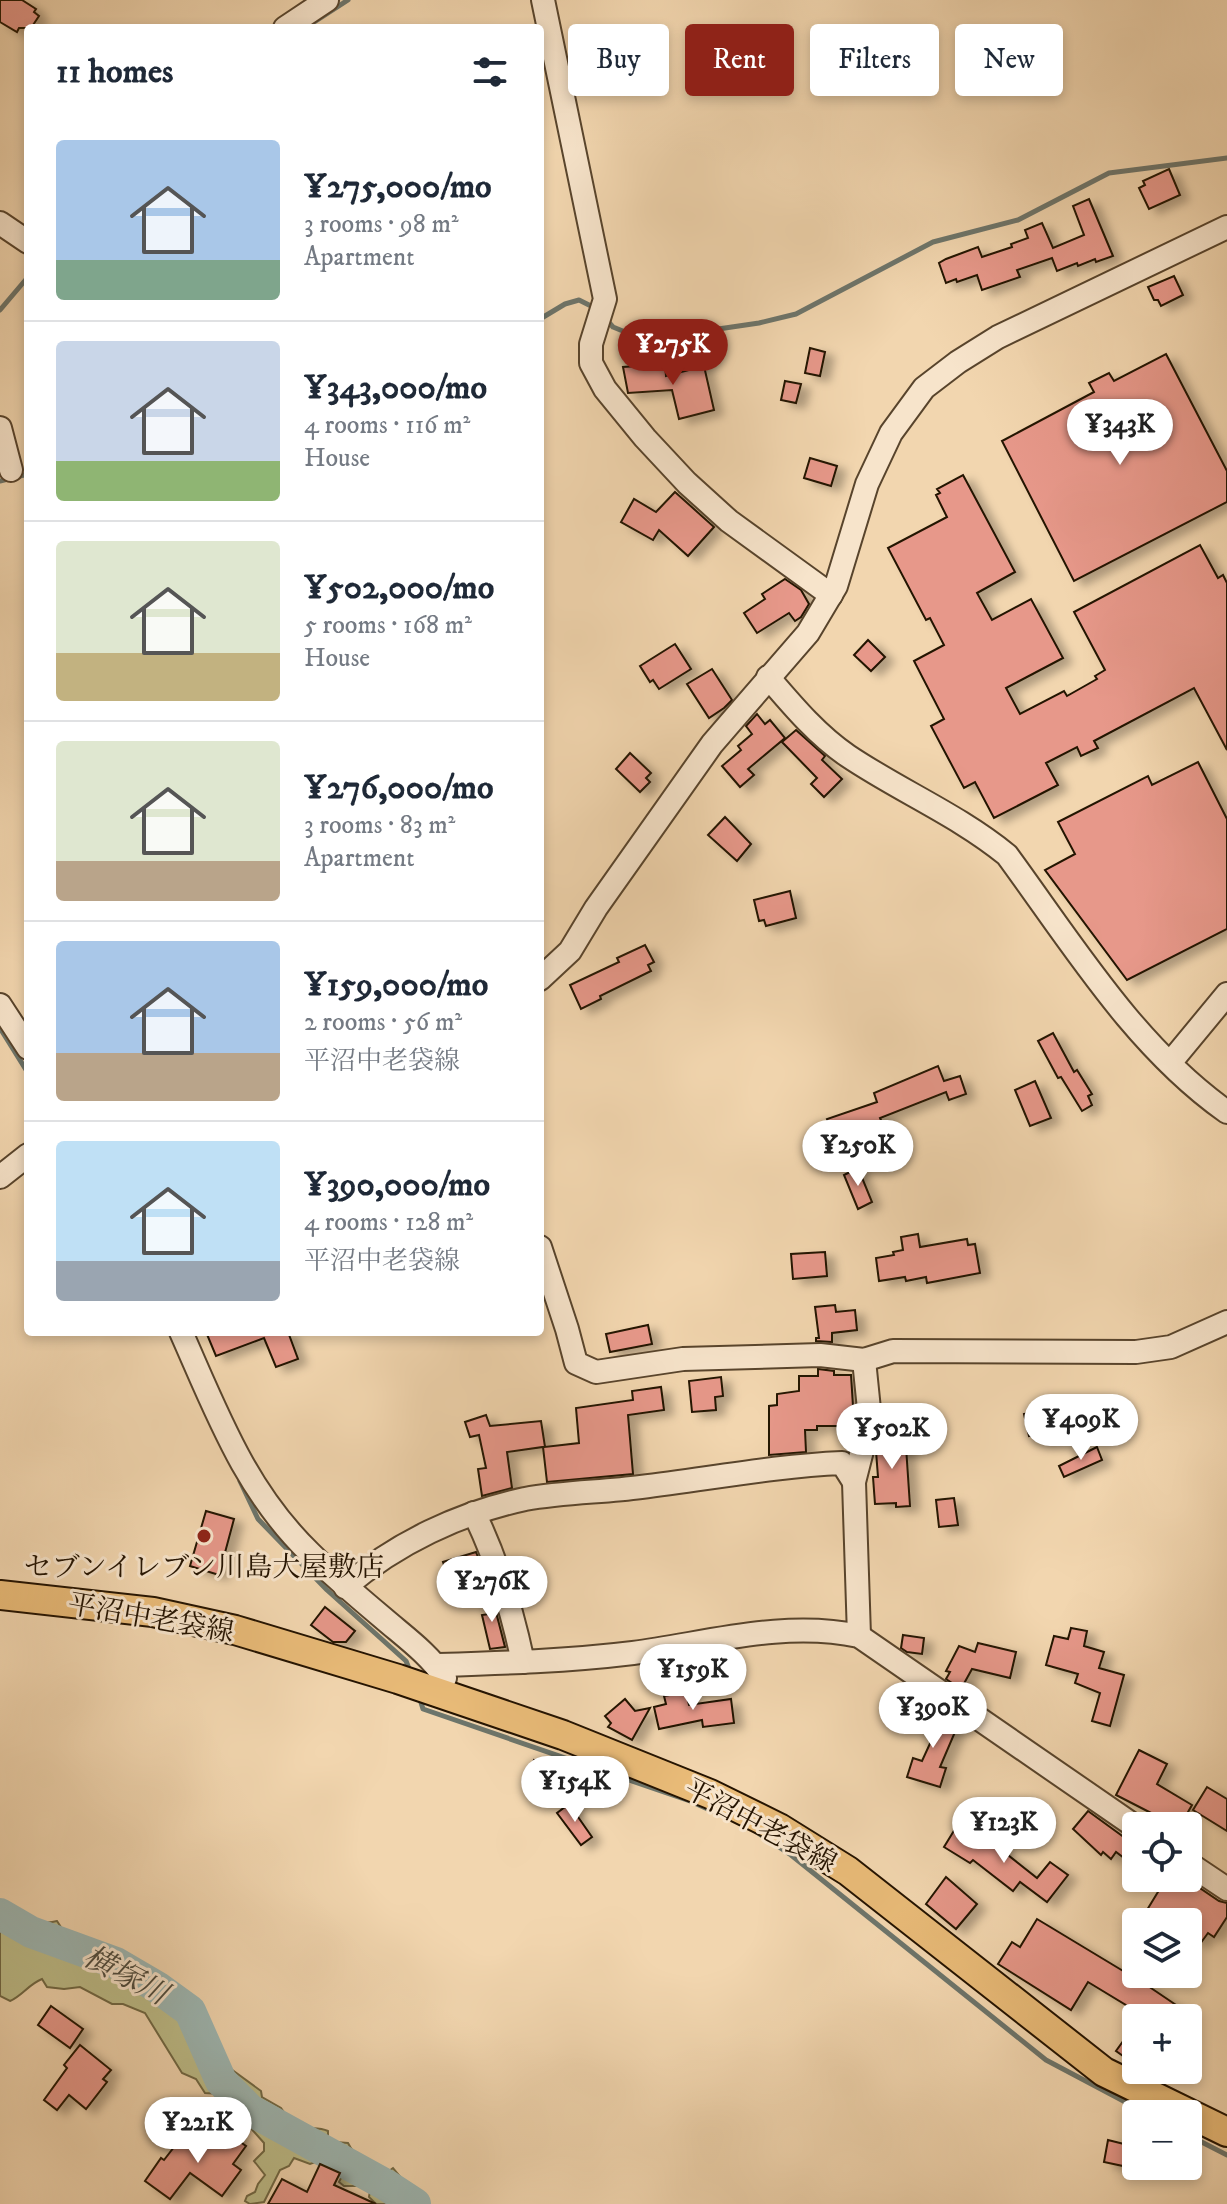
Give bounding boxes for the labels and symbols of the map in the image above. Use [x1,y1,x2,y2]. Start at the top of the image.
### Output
pin: ¥275K [617,319,729,387]
pin: ¥343K [1064,399,1176,467]
pin: ¥250K [802,1120,914,1188]
pin: ¥409K [1025,1394,1137,1462]
pin: ¥502K [836,1403,948,1471]
marker: セブンイレブン川島大屋敷店 [195,1527,213,1545]
place label: セブンイレブン川島大屋敷店 [24,1550,384,1585]
pin: ¥276K [436,1556,548,1624]
street label: 平沼中老袋線 [65,1587,237,1650]
pin: ¥159K [637,1644,749,1712]
pin: ¥390K [877,1682,989,1750]
pin: ¥154K [519,1756,631,1824]
street label: 平沼中老袋線 [678,1771,843,1881]
pin: ¥123K [948,1797,1060,1865]
water label: 横塚川 [77,1939,176,2015]
pin: ¥221K [142,2097,254,2165]

